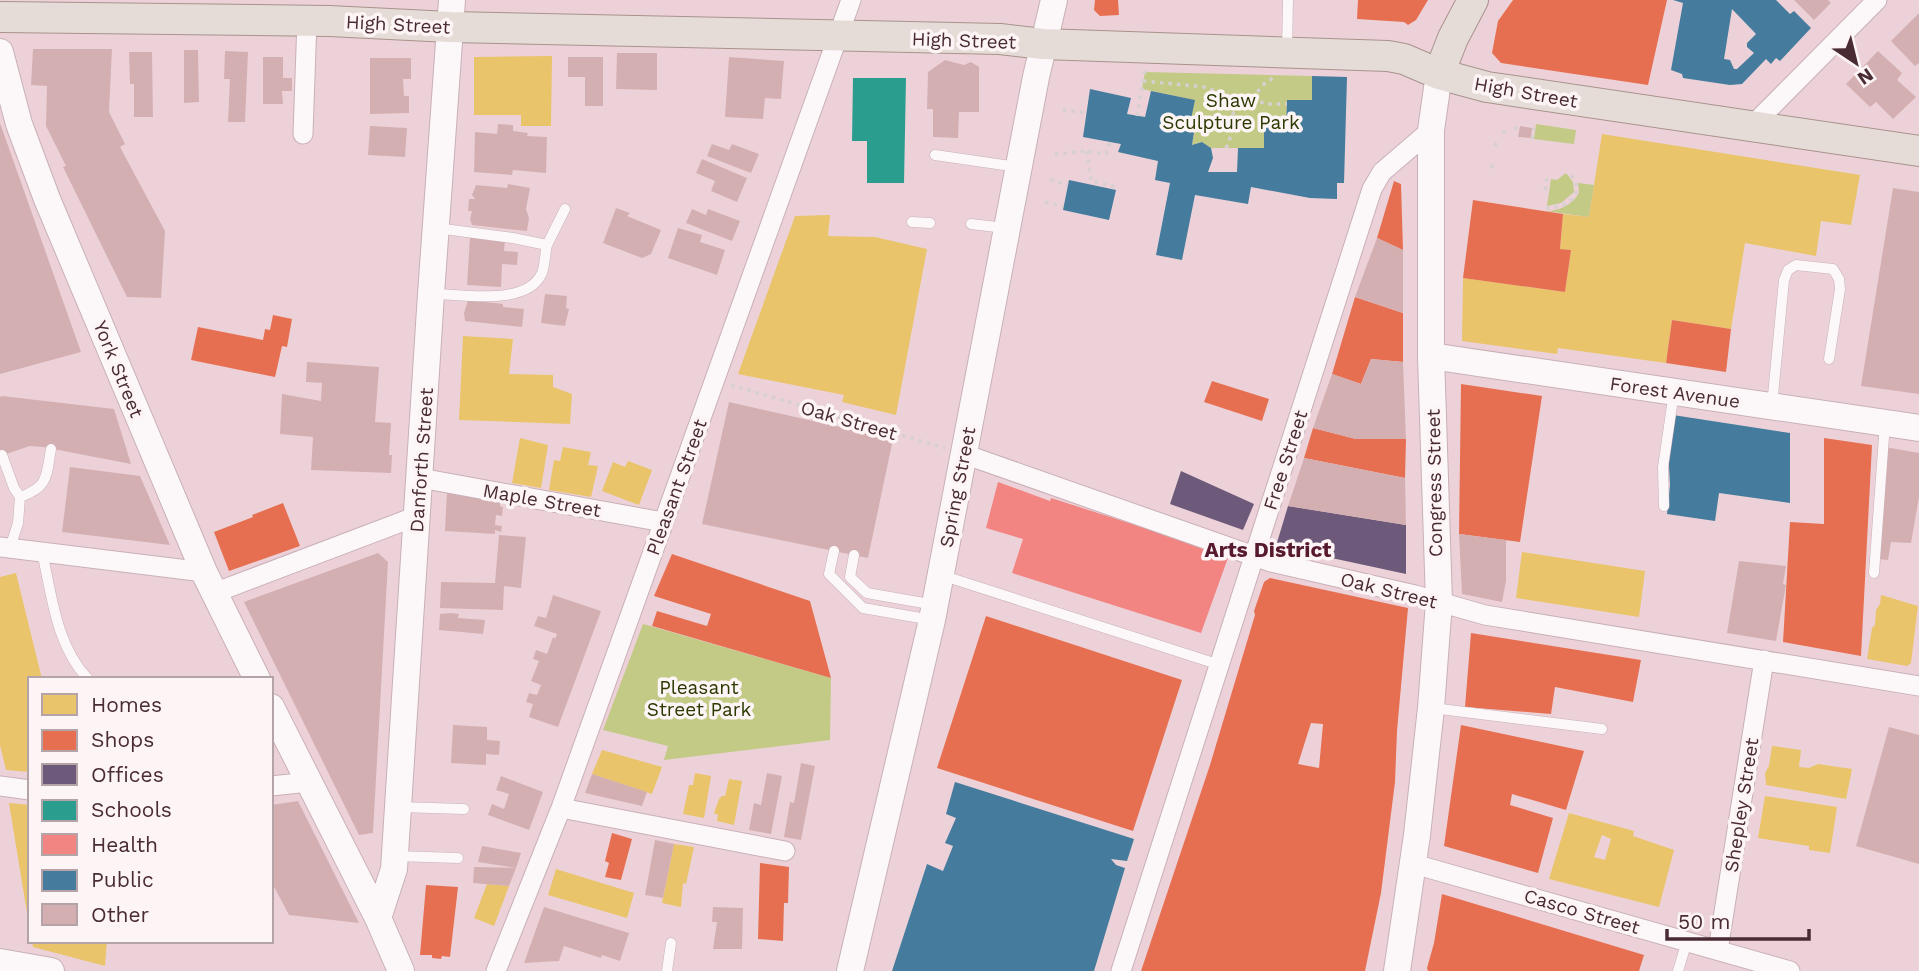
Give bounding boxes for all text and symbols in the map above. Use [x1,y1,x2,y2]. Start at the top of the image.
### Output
street label: High Street [345,10,451,39]
street label: High Street [911,27,1017,54]
north arrow [1821,28,1891,98]
text: N [1853,63,1878,90]
street label: High Street [1472,72,1579,113]
park label: Shaw Sculpture Park [1162,89,1300,134]
street label: York Street [89,317,148,421]
street label: Forest Avenue [1608,372,1742,413]
street label: Danforth Street [405,387,438,533]
street label: Oak Street [798,396,900,445]
street label: Free Street [1258,407,1312,513]
street label: Congress Street [1422,409,1447,557]
street label: Pleasant Street [641,416,712,558]
street label: Spring Street [935,425,980,549]
street label: Maple Street [481,479,603,522]
district label: Arts District [1204,537,1332,562]
street label: Oak Street [1338,567,1440,614]
park label: Pleasant Street Park [647,676,751,721]
legend [28,677,273,943]
text: Homes [91,692,162,717]
text: Shops [91,727,154,752]
street label: Shepley Street [1719,736,1764,874]
text: Offices [91,762,164,787]
text: Schools [91,797,172,822]
text: Health [91,832,158,857]
text: Public [91,867,154,892]
street label: Casco Street [1521,884,1643,939]
scale bar [1667,898,1809,942]
text: Other [91,902,150,927]
text: 50 m [1678,909,1730,934]

